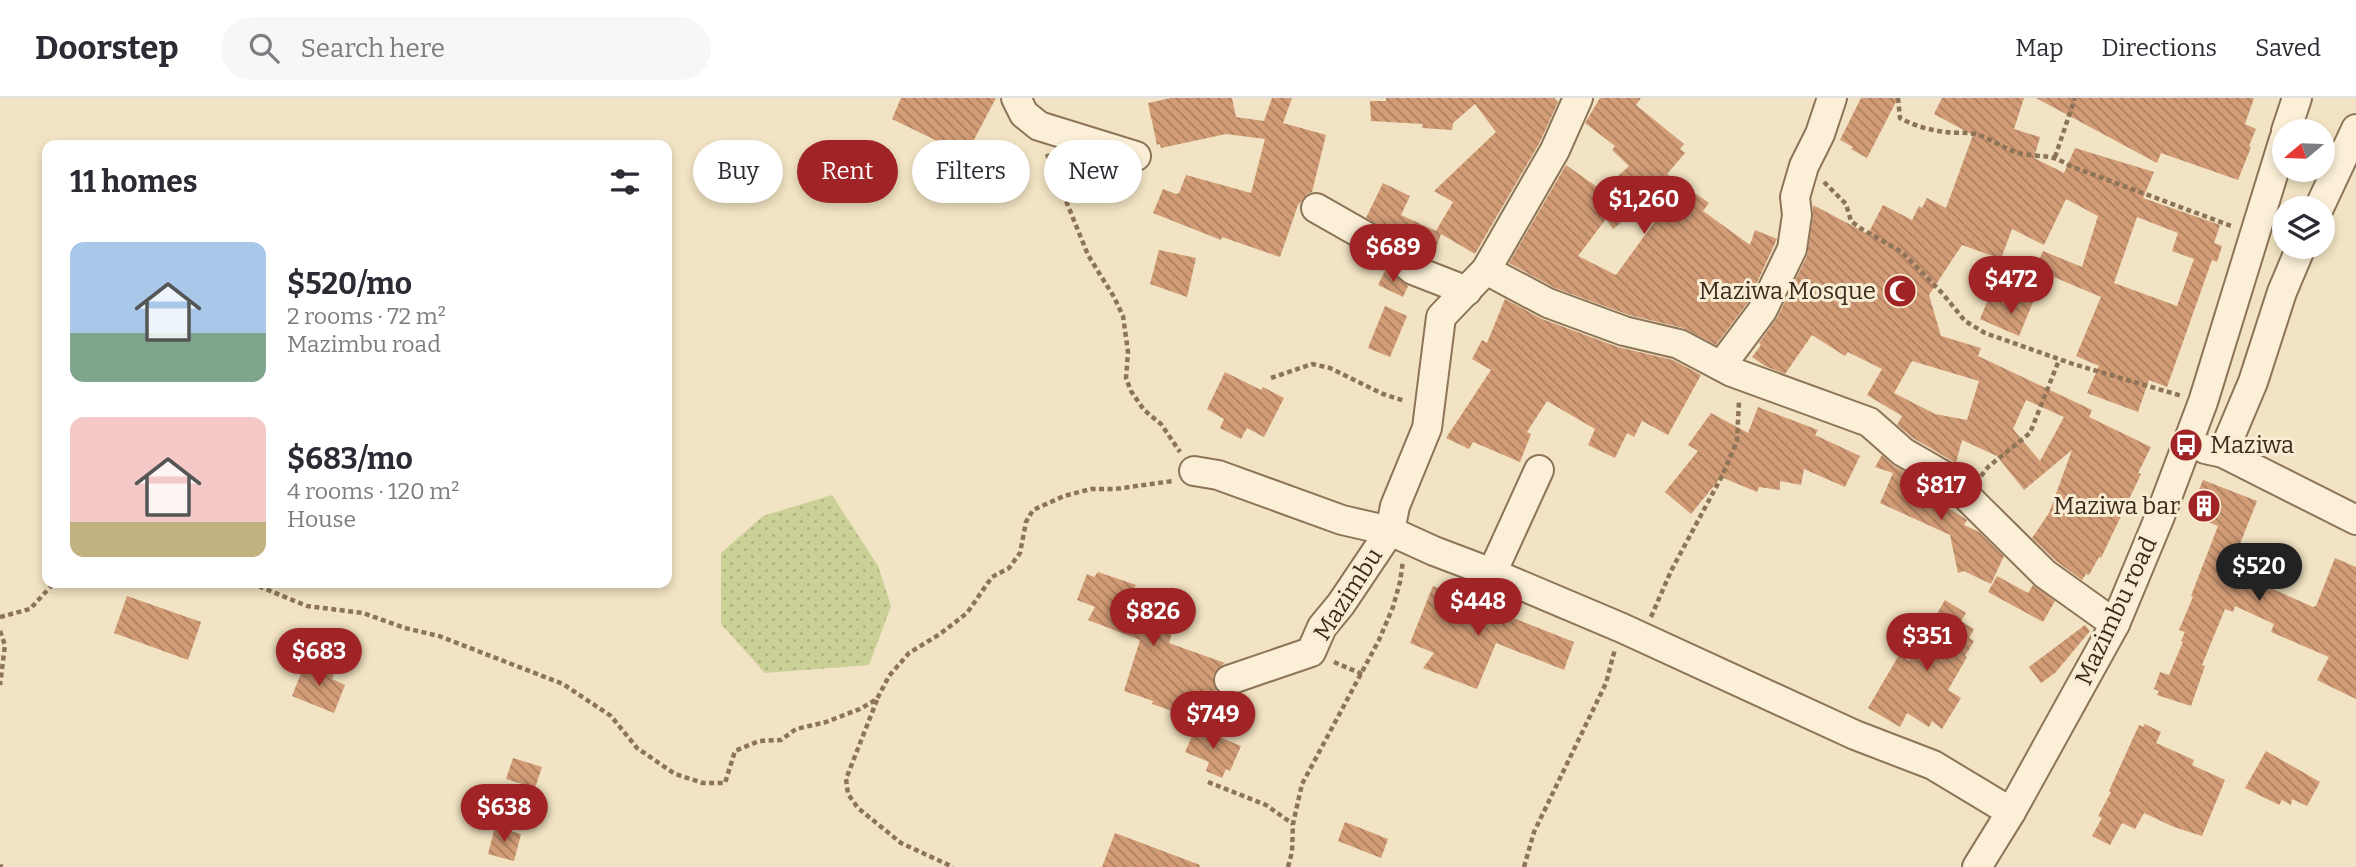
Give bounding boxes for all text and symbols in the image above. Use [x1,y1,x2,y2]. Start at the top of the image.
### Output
search box [221,17,711,80]
text: Doorstep [35,28,179,68]
icon: search [245,29,283,67]
text: Search here [301,33,445,64]
text: Map [2015,34,2064,62]
text: Directions [2102,34,2217,62]
text: Saved [2255,34,2321,62]
north arrow [2272,119,2334,182]
map controls [2272,119,2335,259]
chip: Buy [693,140,783,203]
chip: Rent [797,140,898,203]
chip: Filters [912,140,1030,203]
chip: New [1044,140,1142,203]
icon: filters [606,163,644,201]
text: 11 homes [70,164,198,200]
pin: $1,260 [1587,176,1701,236]
text: $1,260 [1609,185,1679,213]
button: layers [2272,196,2335,259]
pin: $689 [1352,225,1434,284]
text: $689 [1366,233,1421,261]
pin: $472 [1970,256,2052,316]
text: $472 [1985,265,2037,293]
text: $520/mo [287,266,412,302]
icon: home [126,270,210,354]
mosque icon: Maziwa Mosque [1881,272,1919,310]
place label: Maziwa Mosque [1699,277,1876,305]
text: 2 rooms · 72 m² [287,302,446,330]
text: Mazimbu road [287,330,441,358]
bus stop icon: Maziwa [2167,426,2205,464]
place label: Maziwa [2210,431,2294,459]
text: $683/mo [287,441,413,477]
icon: home [126,445,210,529]
pin: $817 [1900,462,1982,522]
text: $817 [1916,471,1966,499]
text: 4 rooms · 120 m² [287,477,459,505]
building icon: Maziwa bar [2185,487,2223,525]
place label: Maziwa bar [2053,492,2180,520]
text: House [287,505,356,533]
street label: Mazimbu road [2069,532,2163,690]
street label: Mazimbu [1308,542,1388,645]
pin: $520 [2218,544,2300,603]
text: $520 [2232,552,2286,580]
pin: $448 [1437,578,1519,638]
text: $448 [1450,587,1506,615]
pin: $826 [1112,588,1194,648]
text: $826 [1126,597,1180,625]
pin: $351 [1886,614,1968,673]
text: $351 [1902,622,1952,650]
pin: $683 [278,628,360,688]
text: $683 [292,637,346,665]
pin: $749 [1172,692,1254,751]
text: $749 [1186,700,1240,728]
pin: $638 [463,784,545,844]
text: $638 [477,793,531,821]

